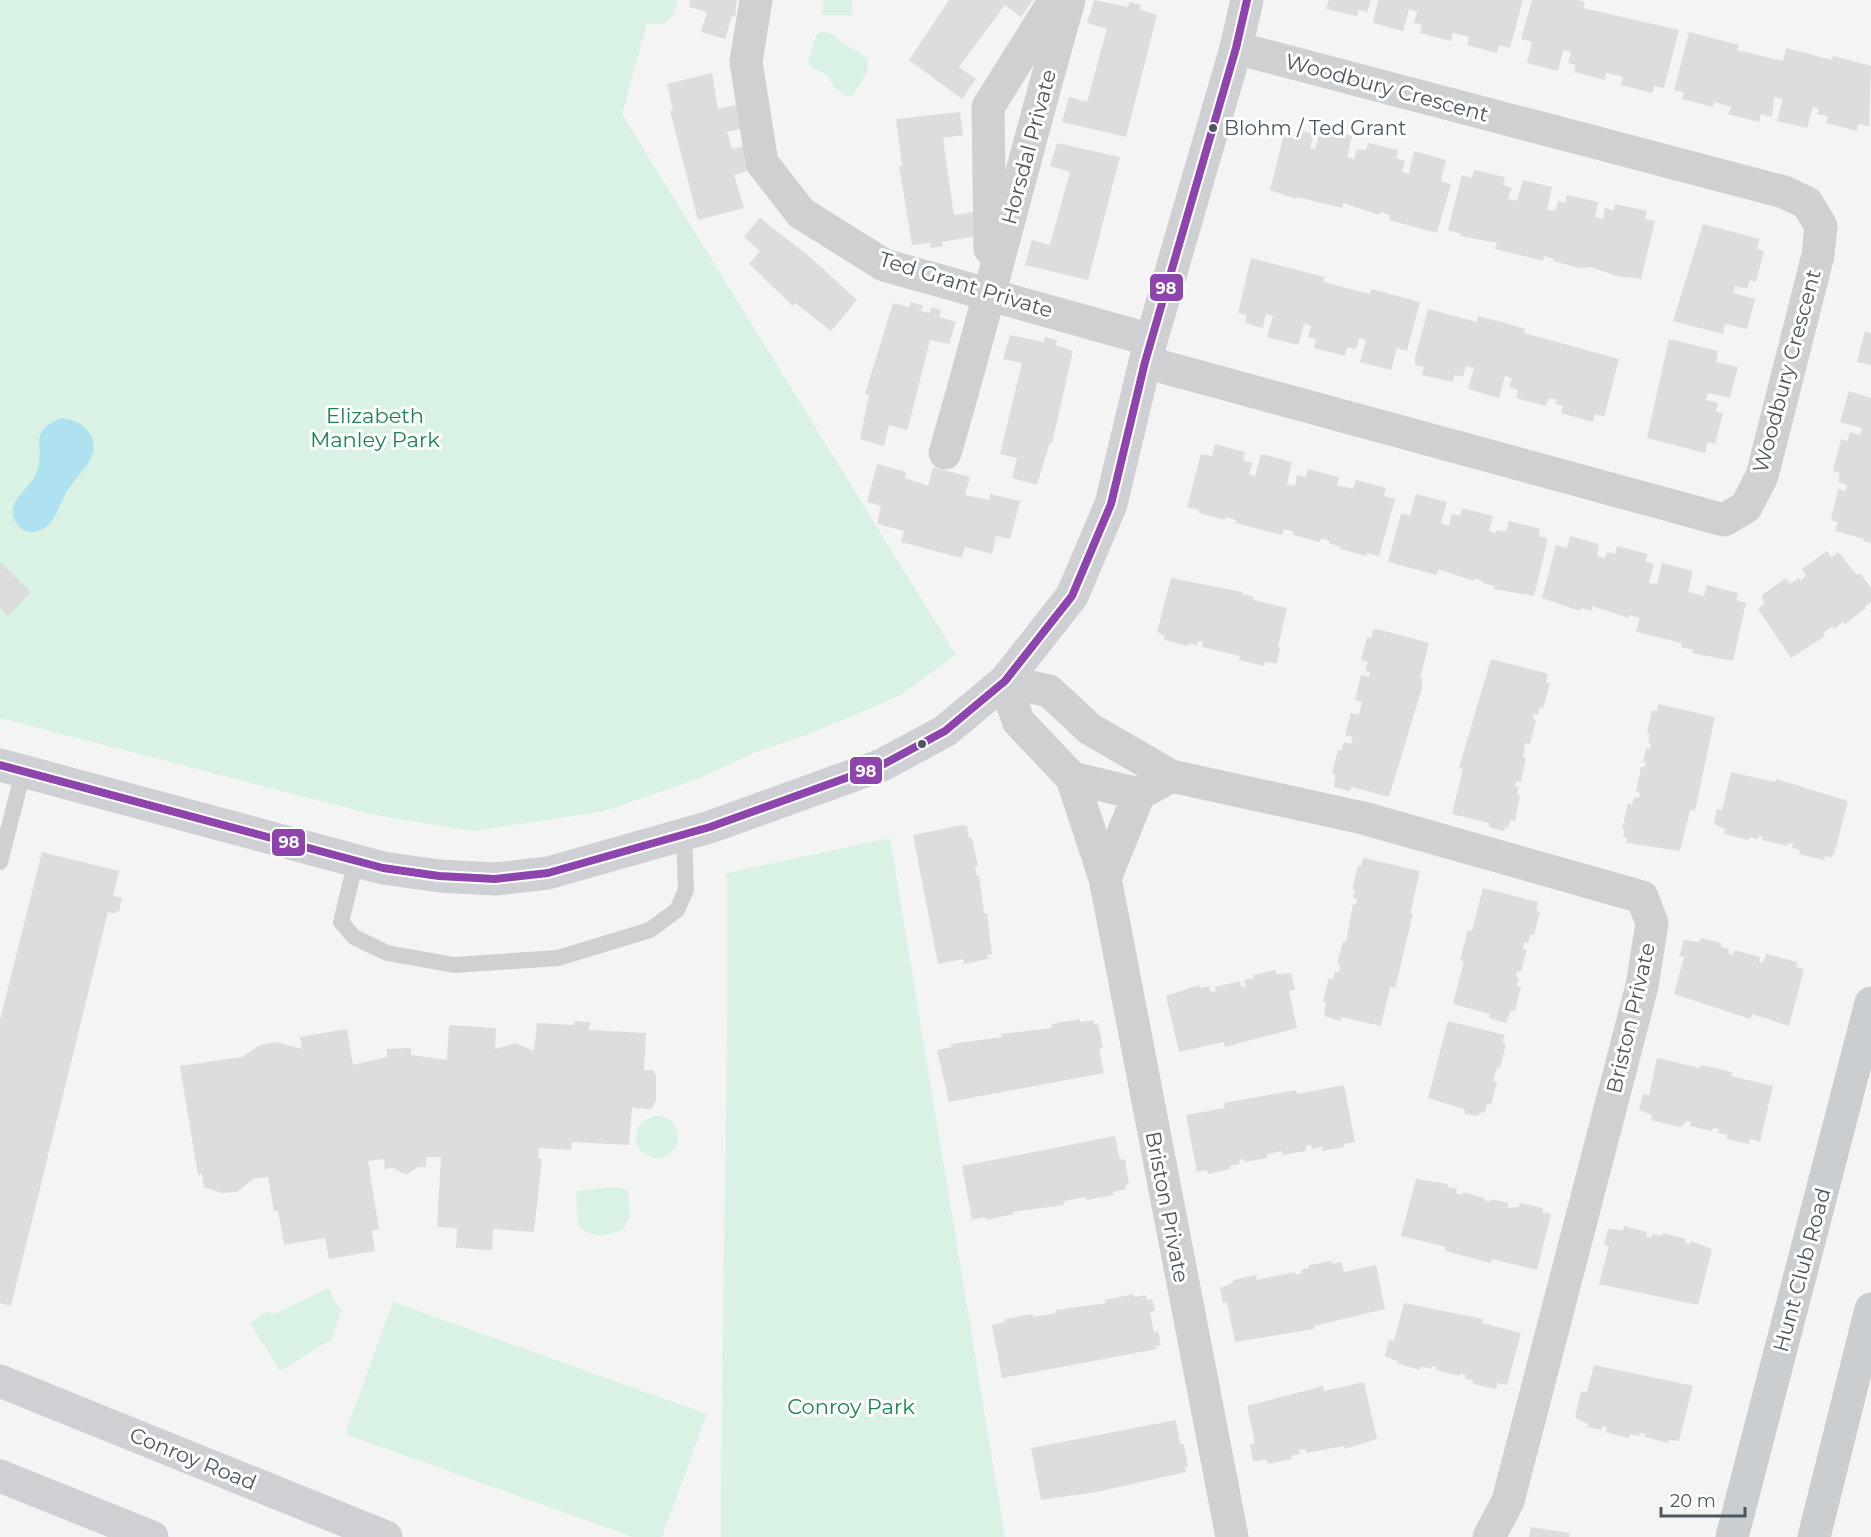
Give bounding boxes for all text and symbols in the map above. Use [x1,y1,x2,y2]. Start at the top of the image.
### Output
street label: Woodbury Crescent [1283,48,1491,127]
street label: Horsdal Private [996,67,1061,227]
place label: Blohm / Ted Grant [1224,116,1406,140]
marker: Blohm / Ted Grant [1207,122,1219,134]
street label: Ted Grant Private [876,246,1056,323]
street label: Woodbury Crescent [1747,267,1826,475]
line badge: 98 [1149,273,1184,302]
text: 98 [1156,279,1176,298]
park label: Elizabeth Manley Park [310,403,440,452]
unlabelled marker [916,738,928,750]
line badge: 98 [849,756,883,785]
text: 98 [856,762,876,781]
line badge: 98 [271,828,306,857]
text: 98 [279,833,299,852]
street label: Briston Private [1601,940,1660,1096]
street label: Briston Private [1141,1129,1194,1285]
street label: Hunt Club Road [1768,1185,1835,1355]
park label: Conroy Park [787,1394,915,1419]
street label: Conroy Road [126,1422,260,1495]
scale bar [1661,1480,1745,1518]
text: 20 m [1670,1490,1716,1512]

